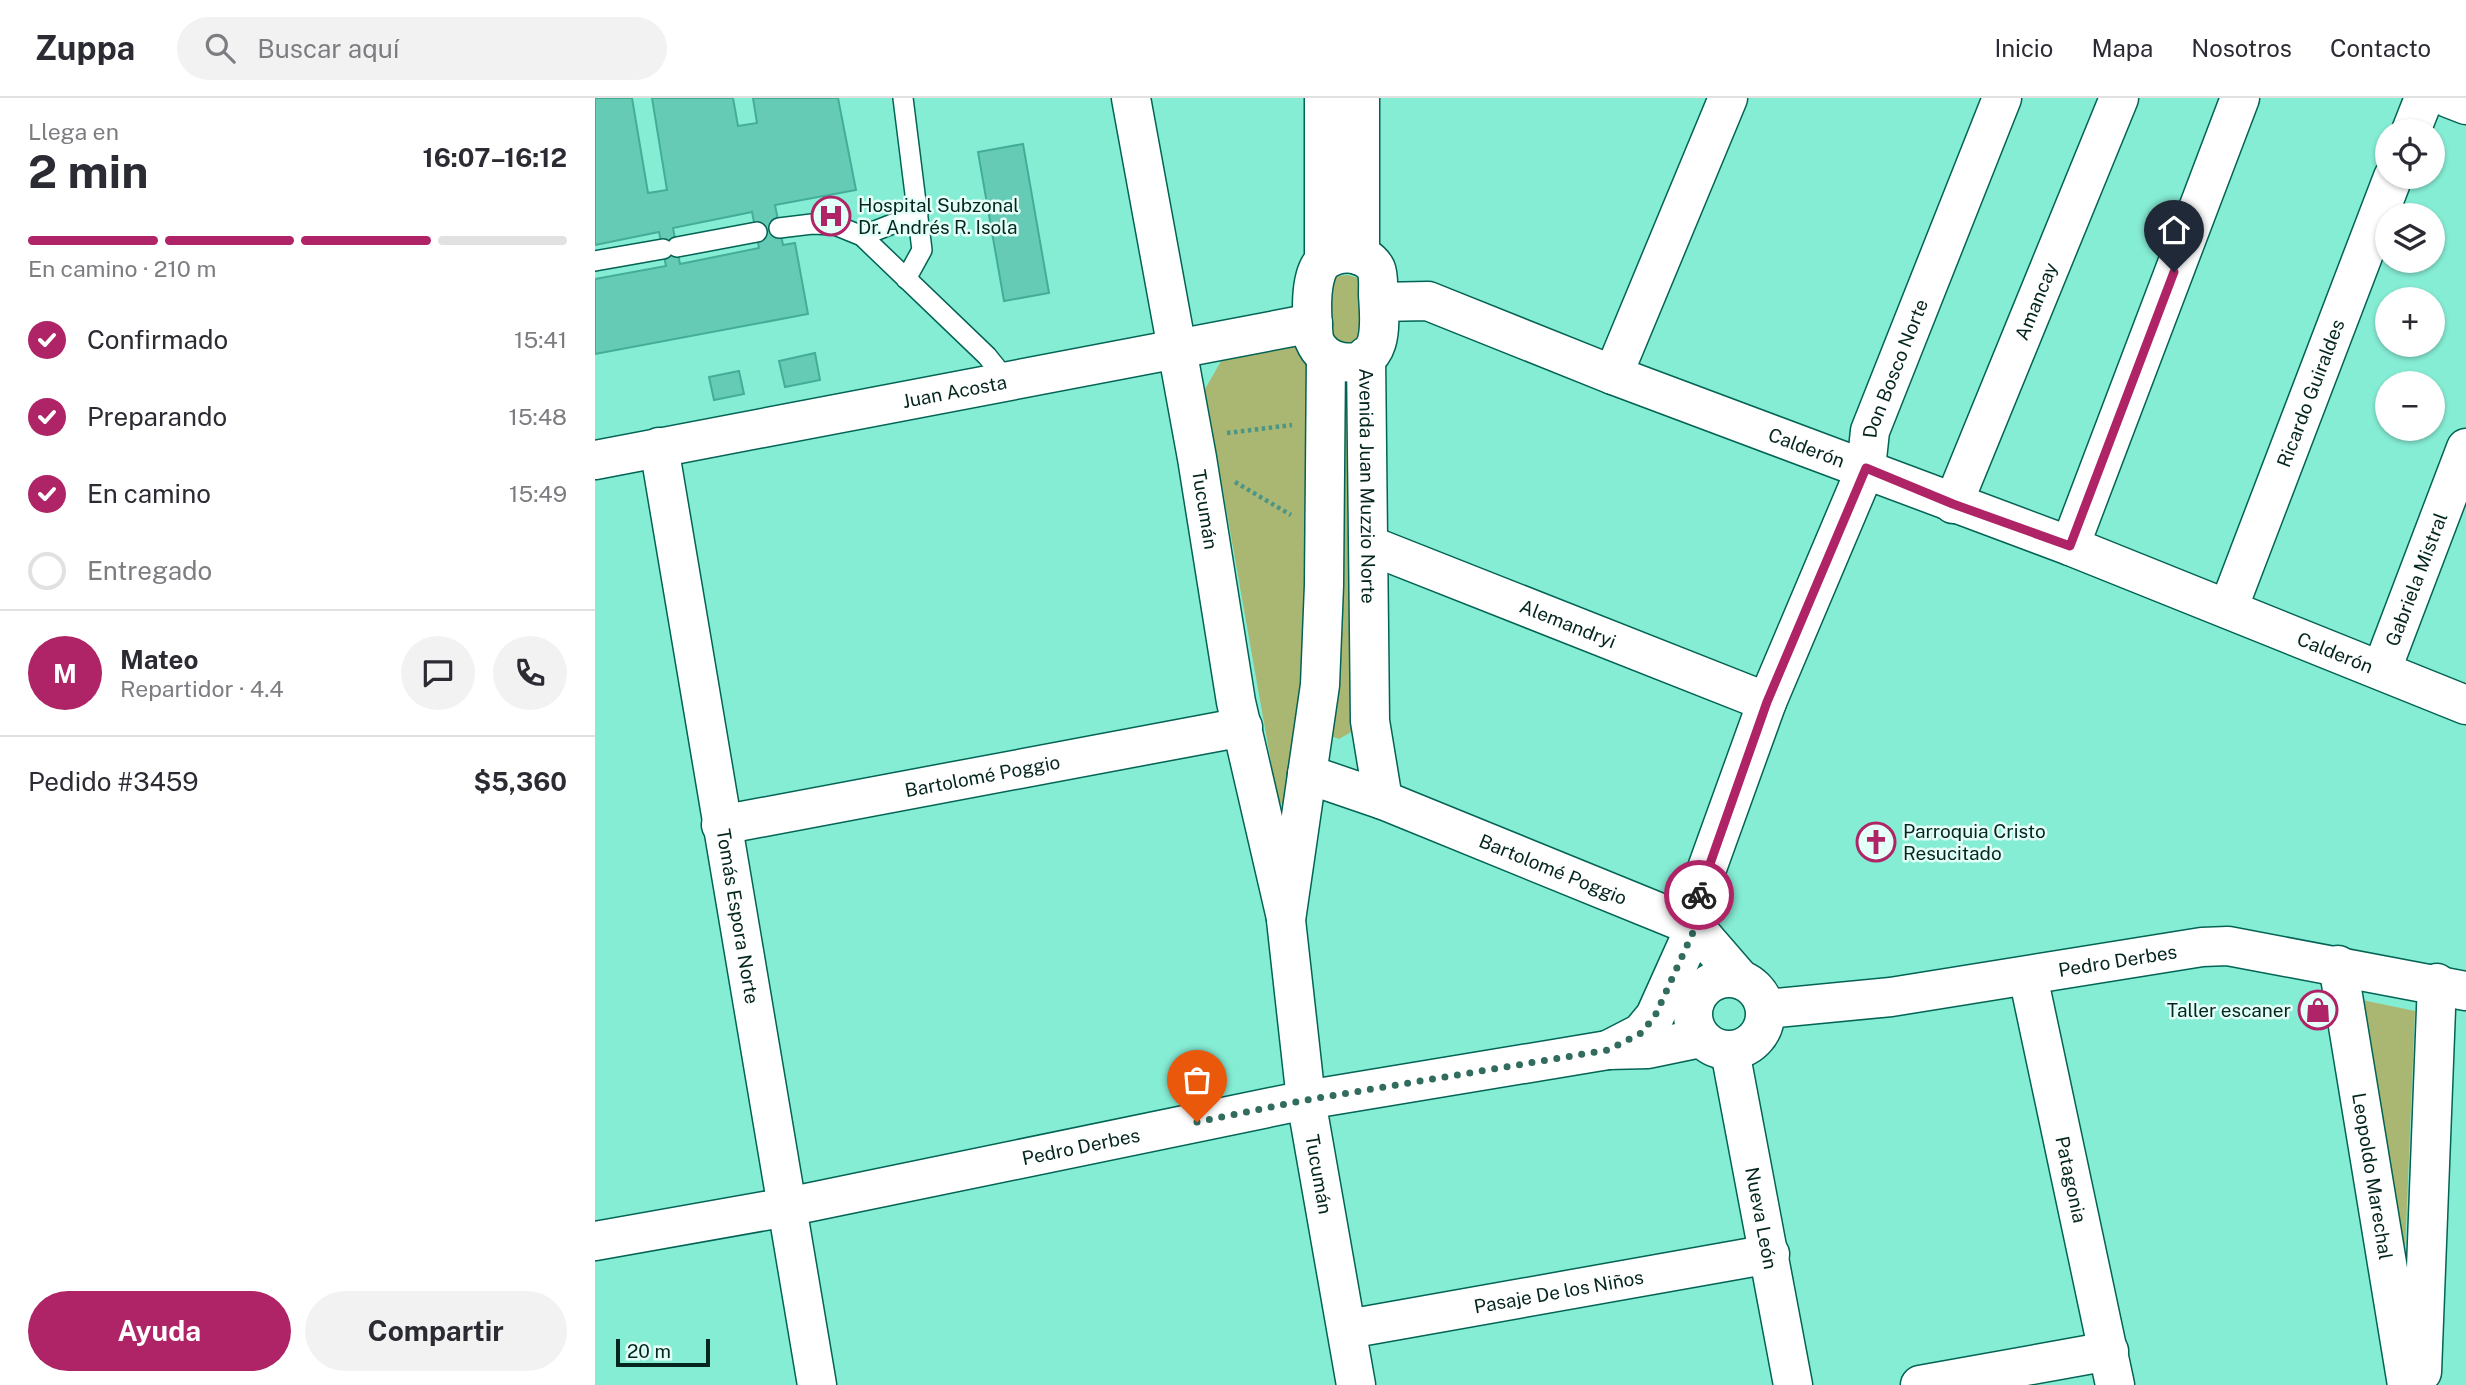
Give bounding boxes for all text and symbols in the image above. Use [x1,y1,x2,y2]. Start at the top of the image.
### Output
search box [177,17,667,80]
text: Zuppa [35,29,135,67]
icon: search [201,29,239,67]
text: Buscar aquí [257,33,399,64]
text: Inicio [1994,34,2053,62]
text: Mapa [2091,34,2153,62]
text: Nosotros [2191,34,2292,62]
text: Contacto [2330,34,2431,62]
text: Llega en [28,118,119,145]
map controls [2375,119,2445,441]
button: locate [2375,119,2445,189]
text: 16:07–16:12 [423,142,567,173]
text: 2 min [28,144,148,198]
place label: Hospital Subzonal Dr. Andrés R. Isola [858,194,1019,238]
hospital icon: Hospital Subzonal Dr. Andrés R. Isola [810,195,852,237]
pin [2144,200,2204,272]
button: layers [2375,203,2445,273]
icon: home [2155,211,2193,249]
text: En camino · 210 m [28,255,216,282]
street label: Amancay [2010,259,2062,343]
button: + [2375,287,2445,357]
street label: Don Bosco Norte [1858,296,1932,439]
street label: Ricardo Guiraldes [2272,316,2349,470]
icon: check [28,321,66,359]
text: Confirmado [87,324,228,355]
text: 15:41 [514,326,567,353]
street label: Avenida Juan Muzzio Norte [1355,368,1380,604]
street label: Juan Acosta [900,371,1009,412]
button: − [2375,371,2445,441]
icon: check [28,398,66,436]
text: Preparando [87,401,227,432]
text: 15:48 [509,403,567,430]
street label: Calderón [1765,423,1848,472]
street label: Tucumán [1188,468,1222,551]
icon: check [28,475,66,513]
text: En camino [87,478,211,509]
text: 15:49 [509,480,567,507]
street label: Gabriela Mistral [2381,509,2451,649]
text: Entregado [87,555,212,586]
street label: Alemandryi [1517,595,1619,652]
street label: Calderón [2294,627,2376,678]
button: chat [401,636,475,710]
button: phone [493,636,567,710]
text: Mateo [120,644,198,675]
text: M [53,658,77,689]
text: Repartidor · 4.4 [120,675,284,702]
street label: Bartolomé Poggio [903,751,1062,801]
text: Pedido #3459 [28,766,199,797]
text: $5,360 [473,766,567,797]
place label: Parroquia Cristo Resucitado [1903,820,2046,864]
church icon: Parroquia Cristo Resucitado [1855,821,1897,863]
street label: Tomás Espora Norte [712,827,764,1006]
street label: Bartolomé Poggio [1476,829,1630,909]
courier [1664,860,1734,930]
icon: bike [1680,876,1718,914]
street label: Pedro Derbes [2057,940,2178,981]
shop icon: Taller escaner [2297,989,2339,1031]
place label: Taller escaner [2167,999,2291,1021]
pin [1167,1050,1227,1122]
icon: bag [1178,1061,1216,1099]
street label: Leopoldo Marechal [2348,1091,2397,1261]
street label: Pedro Derbes [1020,1124,1142,1169]
street label: Tucumán [1301,1133,1337,1216]
street label: Patagonia [2051,1134,2091,1225]
street label: Nueva León [1741,1165,1782,1271]
street label: Pasaje De los Niños [1472,1266,1645,1317]
button: Ayuda [28,1291,291,1371]
button: Compartir [305,1291,567,1371]
scale bar [616,1336,711,1368]
text: 20 m [627,1340,671,1362]

